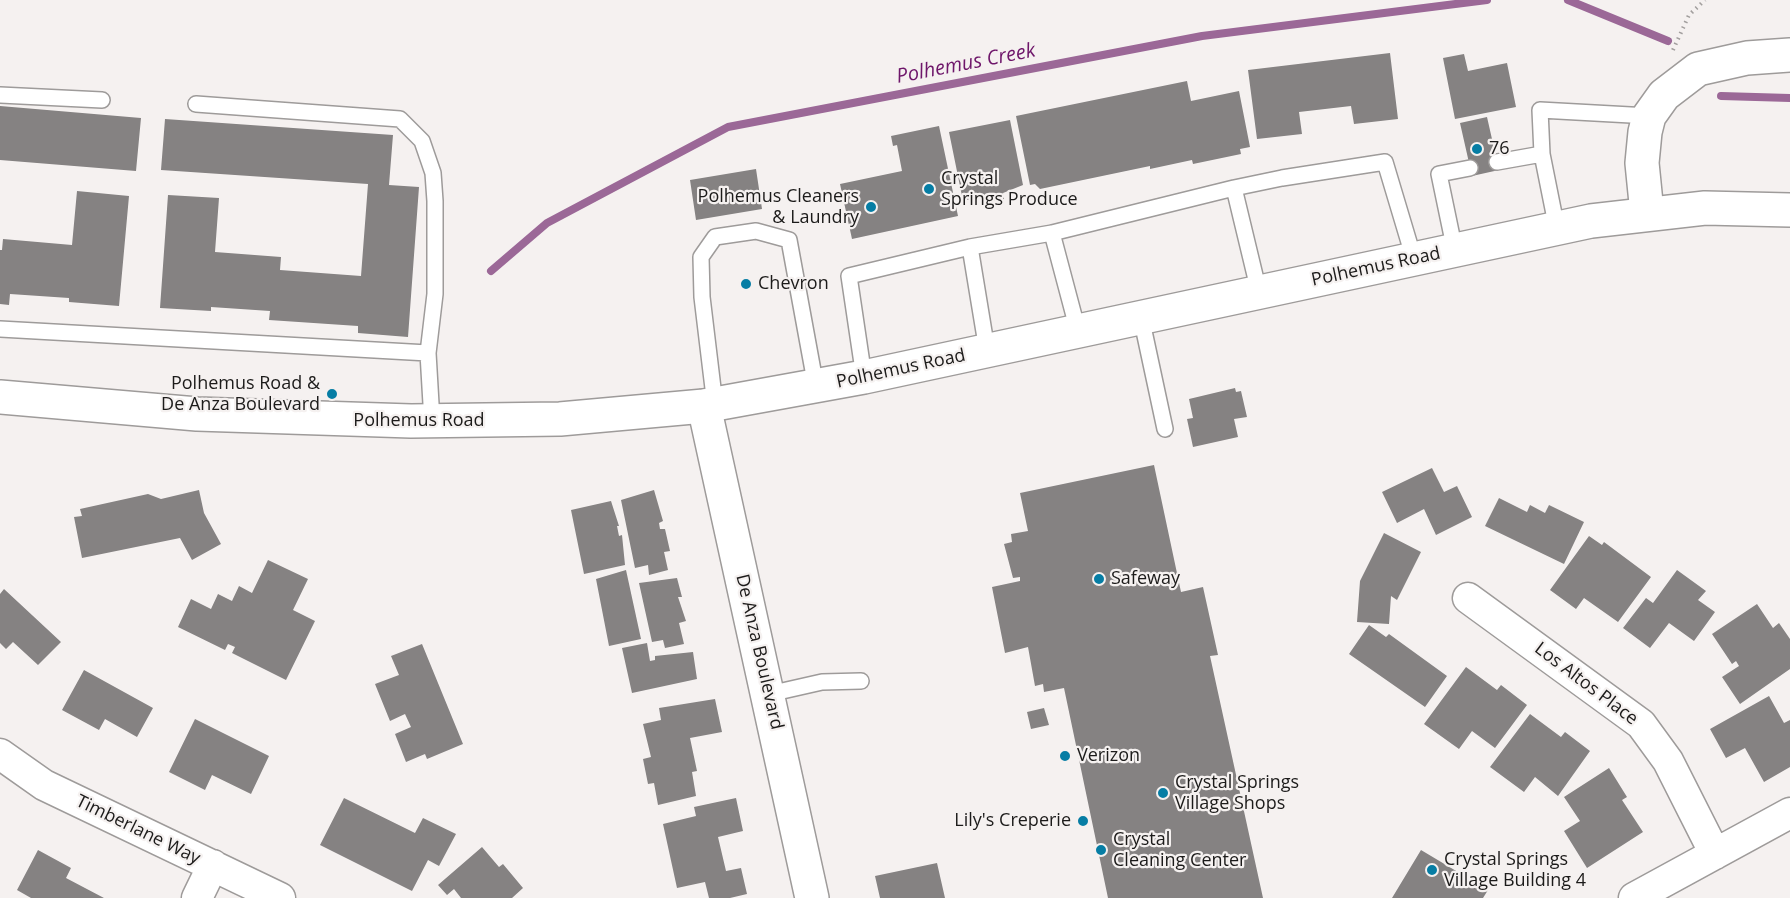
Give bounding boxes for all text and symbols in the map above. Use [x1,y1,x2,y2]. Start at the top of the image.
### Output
water label: Polhemus Creek [894,39,1038,89]
place label: 76 [1489,138,1510,160]
marker: 76 [1470,142,1484,156]
place label: Crystal Springs Produce [941,168,1078,210]
marker: Crystal Springs Produce [922,182,936,196]
place label: Polhemus Cleaners & Laundry [698,186,859,228]
marker: Polhemus Cleaners & Laundry [864,200,878,214]
street label: Polhemus Road [1310,243,1442,291]
place label: Chevron [758,273,829,295]
marker: Chevron [739,277,753,291]
street label: Polhemus Road [835,345,967,393]
place label: Polhemus Road & De Anza Boulevard [161,373,320,416]
marker: Polhemus Road & De Anza Boulevard [325,387,339,401]
street label: Polhemus Road [353,410,485,432]
place label: Safeway [1111,568,1180,590]
street label: De Anza Boulevard [731,572,787,732]
marker: Safeway [1092,572,1106,586]
street label: Los Altos Place [1530,638,1642,730]
place label: Verizon [1077,745,1140,767]
marker: Verizon [1058,749,1072,763]
place label: Crystal Springs Village Shops [1175,772,1299,814]
marker: Crystal Springs Village Shops [1156,786,1170,800]
street label: Timberlane Way [72,791,204,869]
place label: Lily's Creperie [954,810,1071,832]
marker: Lily's Creperie [1076,814,1090,828]
place label: Crystal Cleaning Center [1113,829,1246,872]
marker: Crystal Cleaning Center [1094,843,1108,857]
place label: Crystal Springs Village Building 4 [1444,849,1586,892]
marker: Crystal Springs Village Building 4 [1425,863,1439,877]

